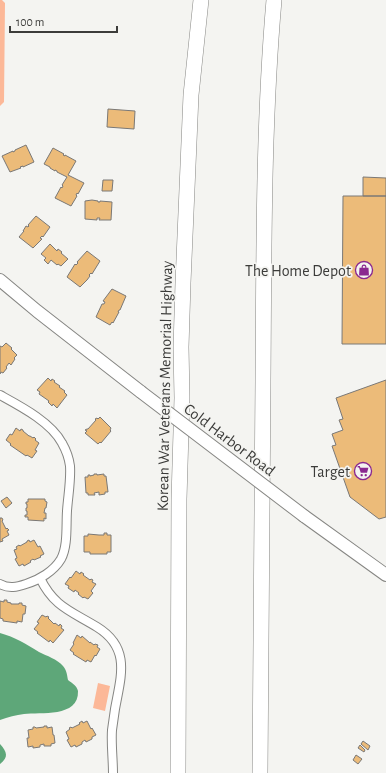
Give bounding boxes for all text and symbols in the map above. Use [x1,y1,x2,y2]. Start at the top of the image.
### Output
scale bar [10,8,117,34]
text: 100 m [16,16,44,28]
street label: Korean War Veterans Memorial Highway [155,260,176,511]
shop icon: The Home Depot [354,260,374,280]
place label: The Home Depot [245,263,351,279]
street label: Cold Harbor Road [181,401,278,479]
supermarket icon: Target [353,461,373,481]
place label: Target [311,464,350,480]

